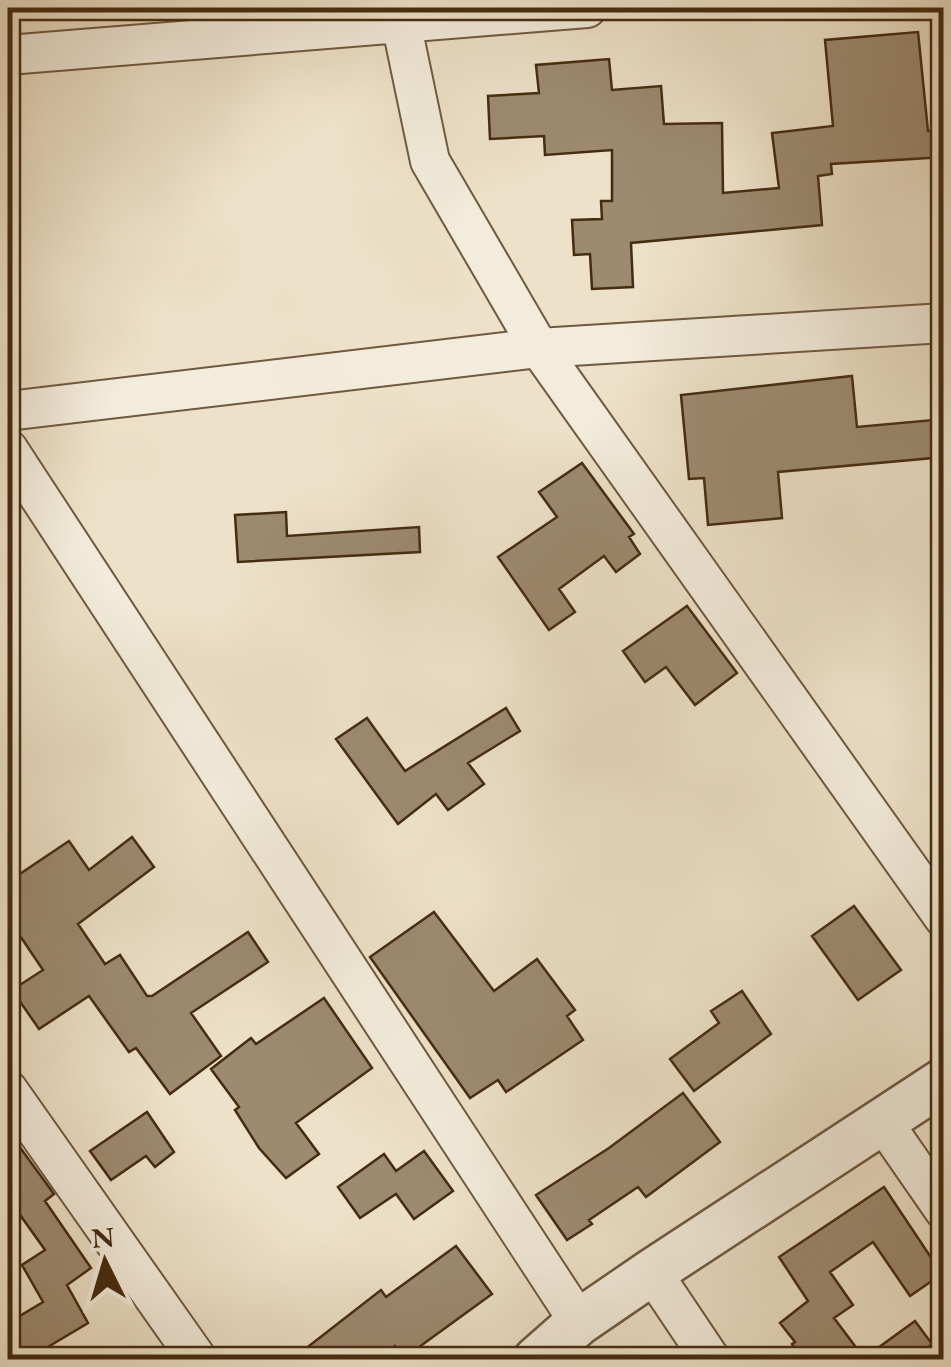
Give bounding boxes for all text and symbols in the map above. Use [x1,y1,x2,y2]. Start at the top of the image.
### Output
north arrow [55,1212,155,1312]
text: N [90,1218,116,1256]

